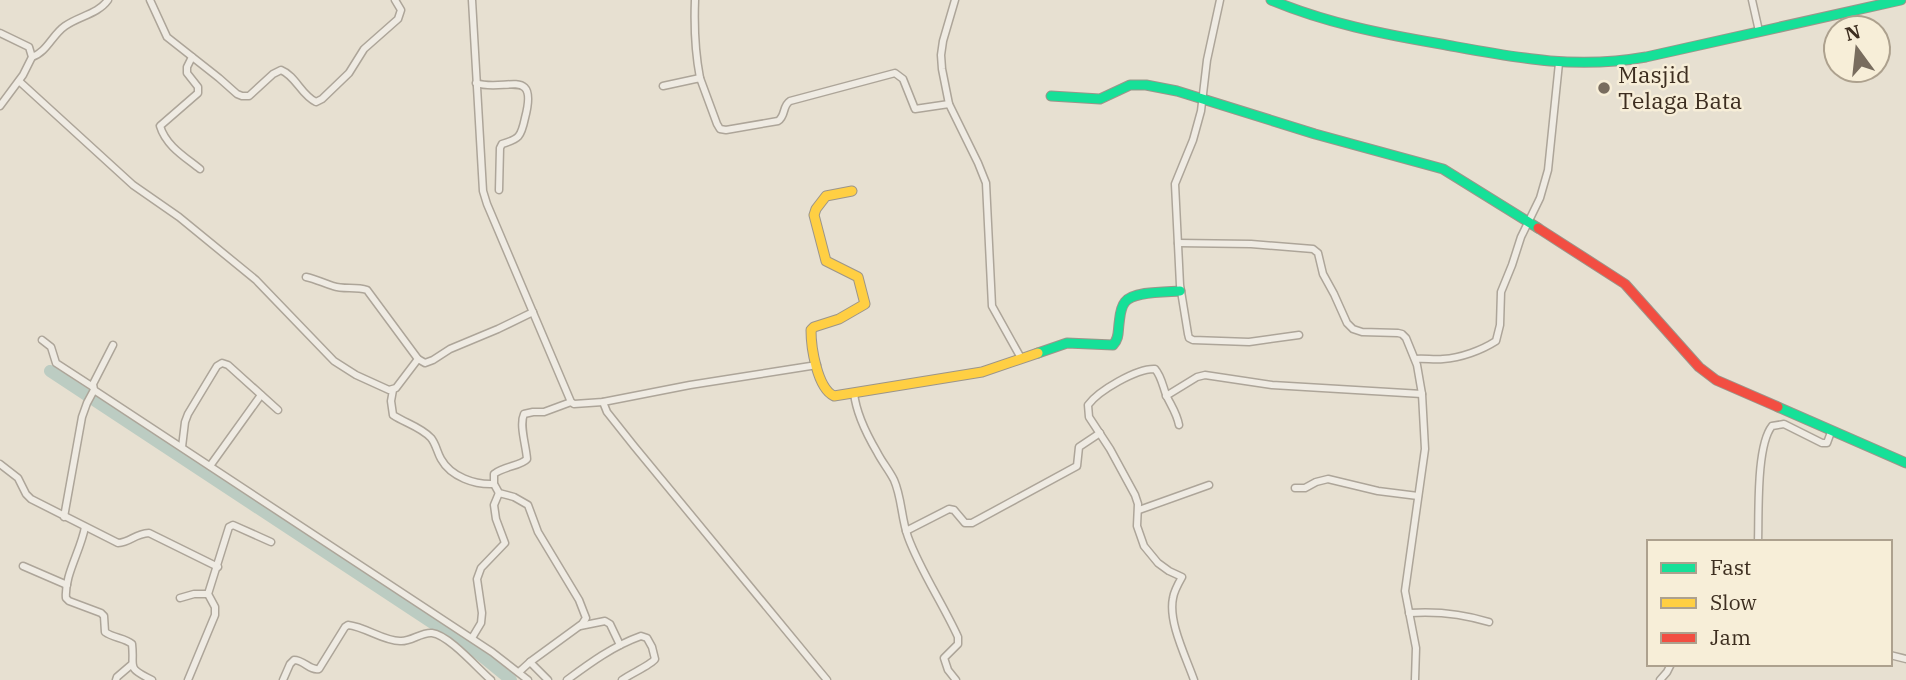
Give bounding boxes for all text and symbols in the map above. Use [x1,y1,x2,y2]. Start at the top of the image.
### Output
north arrow [1822,14,1892,84]
text: N [1842,19,1863,46]
place label: Masjid Telaga Bata [1618,59,1742,115]
marker: Masjid Telaga Bata [1596,80,1612,96]
legend [1647,540,1892,666]
text: Fast [1710,553,1751,581]
text: Slow [1710,588,1757,616]
text: Jam [1710,623,1751,651]

